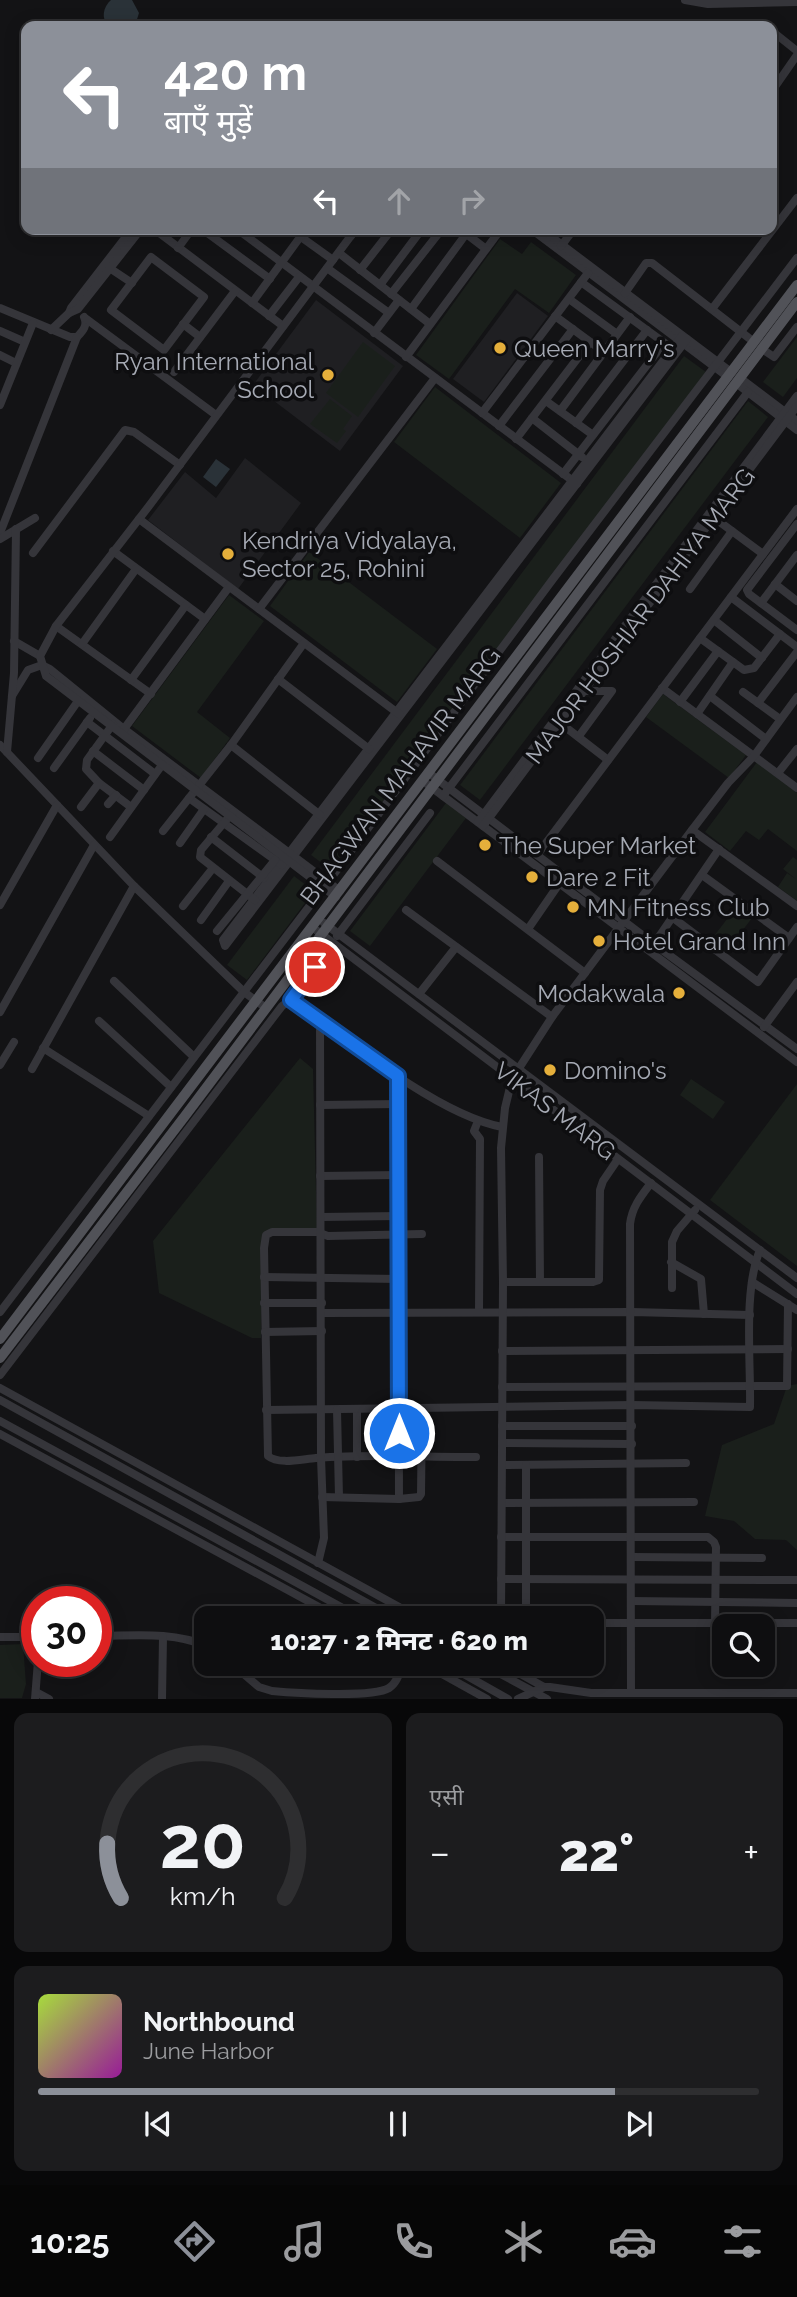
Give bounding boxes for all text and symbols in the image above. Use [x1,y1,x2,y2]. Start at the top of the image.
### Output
text: 420 m [164,44,307,101]
icon: left [49,49,140,140]
text: बाएँ मुड़ें [164,103,253,140]
icon: left [307,182,345,220]
icon: ahead [380,182,418,220]
icon: right [453,182,491,220]
place label: Queen Marry's [514,334,675,363]
marker: Queen Marry's [492,340,508,356]
place label: Ryan International School [114,347,314,404]
marker: Ryan International School [320,367,336,383]
street label: MAJOR HOSHIAR DAHIYA MARG [519,463,761,769]
place label: Kendriya Vidyalaya, Sector 25, Rohini [242,526,457,583]
marker: Kendriya Vidyalaya, Sector 25, Rohini [220,546,236,562]
street label: BHAGWAN MAHAVIR MARG [294,642,506,910]
place label: The Super Market [499,831,696,860]
marker: The Super Market [477,837,493,853]
place label: Dare 2 Fit [546,863,650,892]
marker: Dare 2 Fit [524,869,540,885]
place label: MN Fitness Club [587,893,770,922]
marker: MN Fitness Club [565,899,581,915]
place label: Hotel Grand Inn [613,927,786,956]
marker: Hotel Grand Inn [591,933,607,949]
pin [285,937,345,997]
icon: arrive [296,948,334,986]
place label: Modakwala [537,979,665,1008]
marker: Modakwala [671,985,687,1001]
street label: VIKAS MARG [489,1056,621,1166]
place label: Domino's [564,1056,667,1085]
marker: Domino's [542,1062,558,1078]
position arrow [362,1396,436,1470]
speed limit sign: 30 [21,1586,112,1677]
map controls [712,1614,775,1677]
button: search [712,1614,775,1677]
text: 10:27 · 2 मिनट · 620 m [270,1626,528,1656]
text: एसी [430,1783,464,1810]
text: 20 [160,1801,246,1886]
text: 22° [559,1822,634,1883]
text: − [430,1830,450,1875]
text: + [743,1830,759,1875]
text: km/h [170,1881,236,1911]
text: Northbound [143,2007,295,2037]
text: June Harbor [143,2037,274,2064]
icon: previous [139,2105,177,2143]
icon: pause [379,2105,417,2143]
icon: next [620,2105,658,2143]
icon: directions [170,2217,219,2266]
icon: music [280,2217,329,2266]
icon: phone [389,2217,438,2266]
icon: climate [499,2217,548,2266]
icon: car [608,2217,657,2266]
icon: filters [718,2217,767,2266]
text: 10:25 [30,2223,109,2260]

